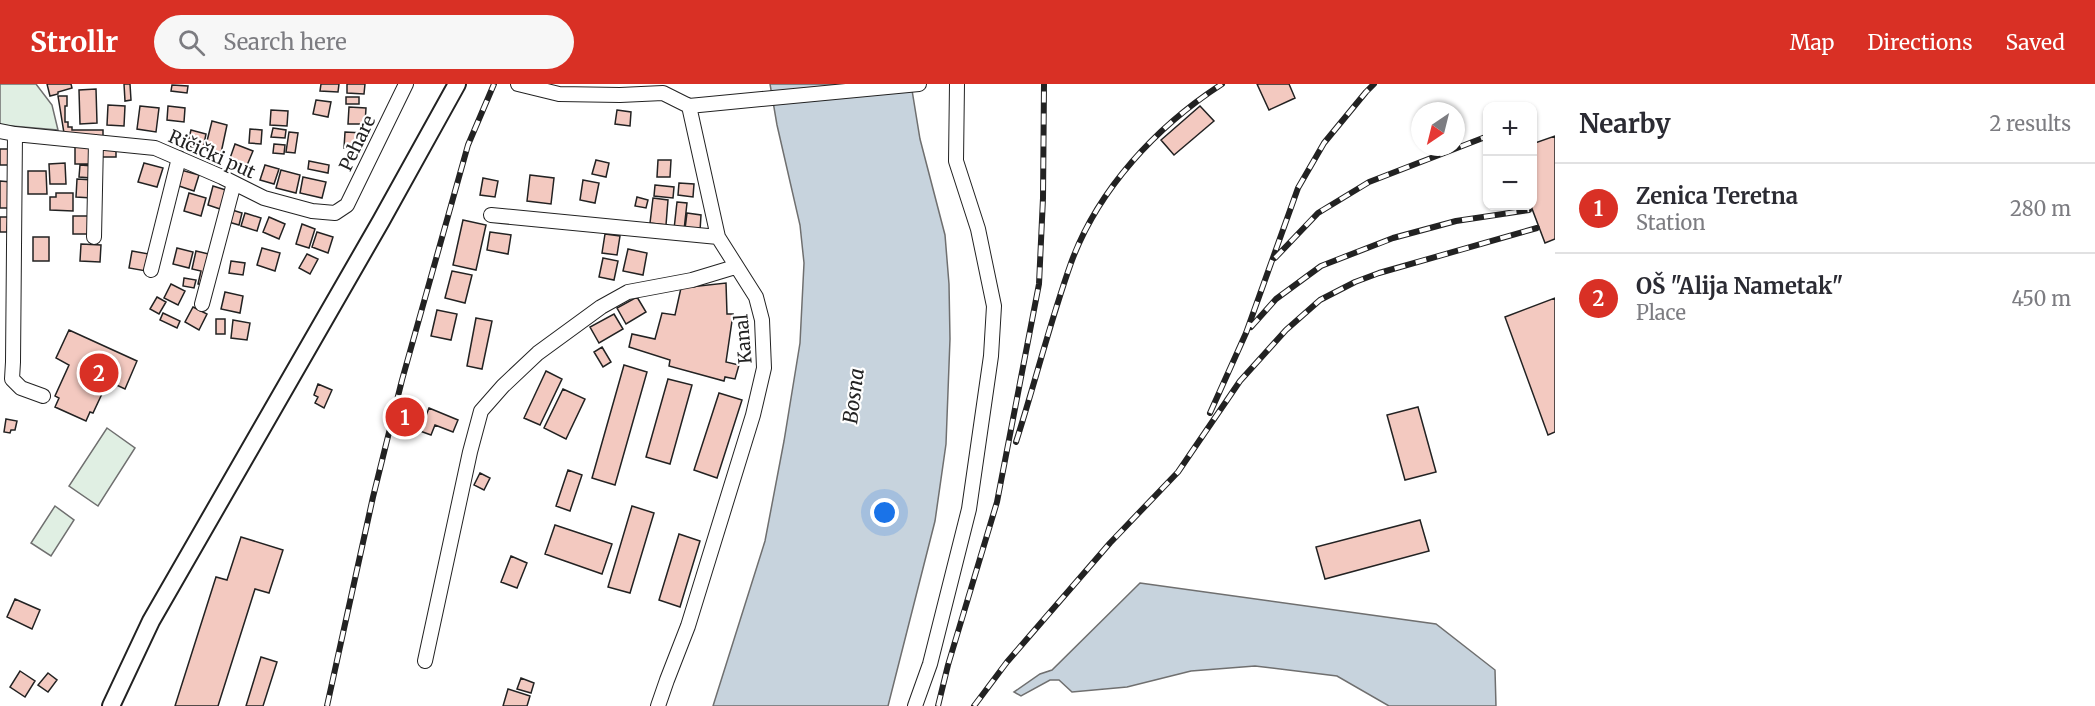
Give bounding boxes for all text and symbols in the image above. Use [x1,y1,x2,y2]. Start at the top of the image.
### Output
search box [154,15,574,69]
text: Strollr [30,24,118,60]
icon: search [175,26,208,59]
text: Search here [223,28,347,56]
text: Map [1790,29,1834,56]
text: Directions [1867,29,1972,56]
text: Saved [2005,29,2065,56]
north arrow [1411,102,1465,156]
map controls [1483,102,1537,210]
button: + [1483,102,1537,156]
text: Nearby [1579,107,1671,140]
street label: Pehare [334,111,380,175]
text: 2 results [1989,111,2071,136]
street label: Ričički put [165,125,259,183]
button: − [1483,156,1537,210]
text: Zenica Teretna [1636,182,1798,210]
text: 1 [1594,196,1603,221]
text: 280 m [2010,196,2071,221]
text: Station [1636,210,1705,235]
text: OŠ "Alija Nametak" [1636,272,1843,300]
text: 2 [1593,286,1604,311]
text: 450 m [2012,286,2071,311]
text: Place [1636,300,1686,325]
street label: Kanal [729,313,757,365]
pin: 2 [80,350,118,396]
water label: Bosna [837,367,869,425]
pin: 1 [386,394,424,440]
your location [870,498,899,527]

